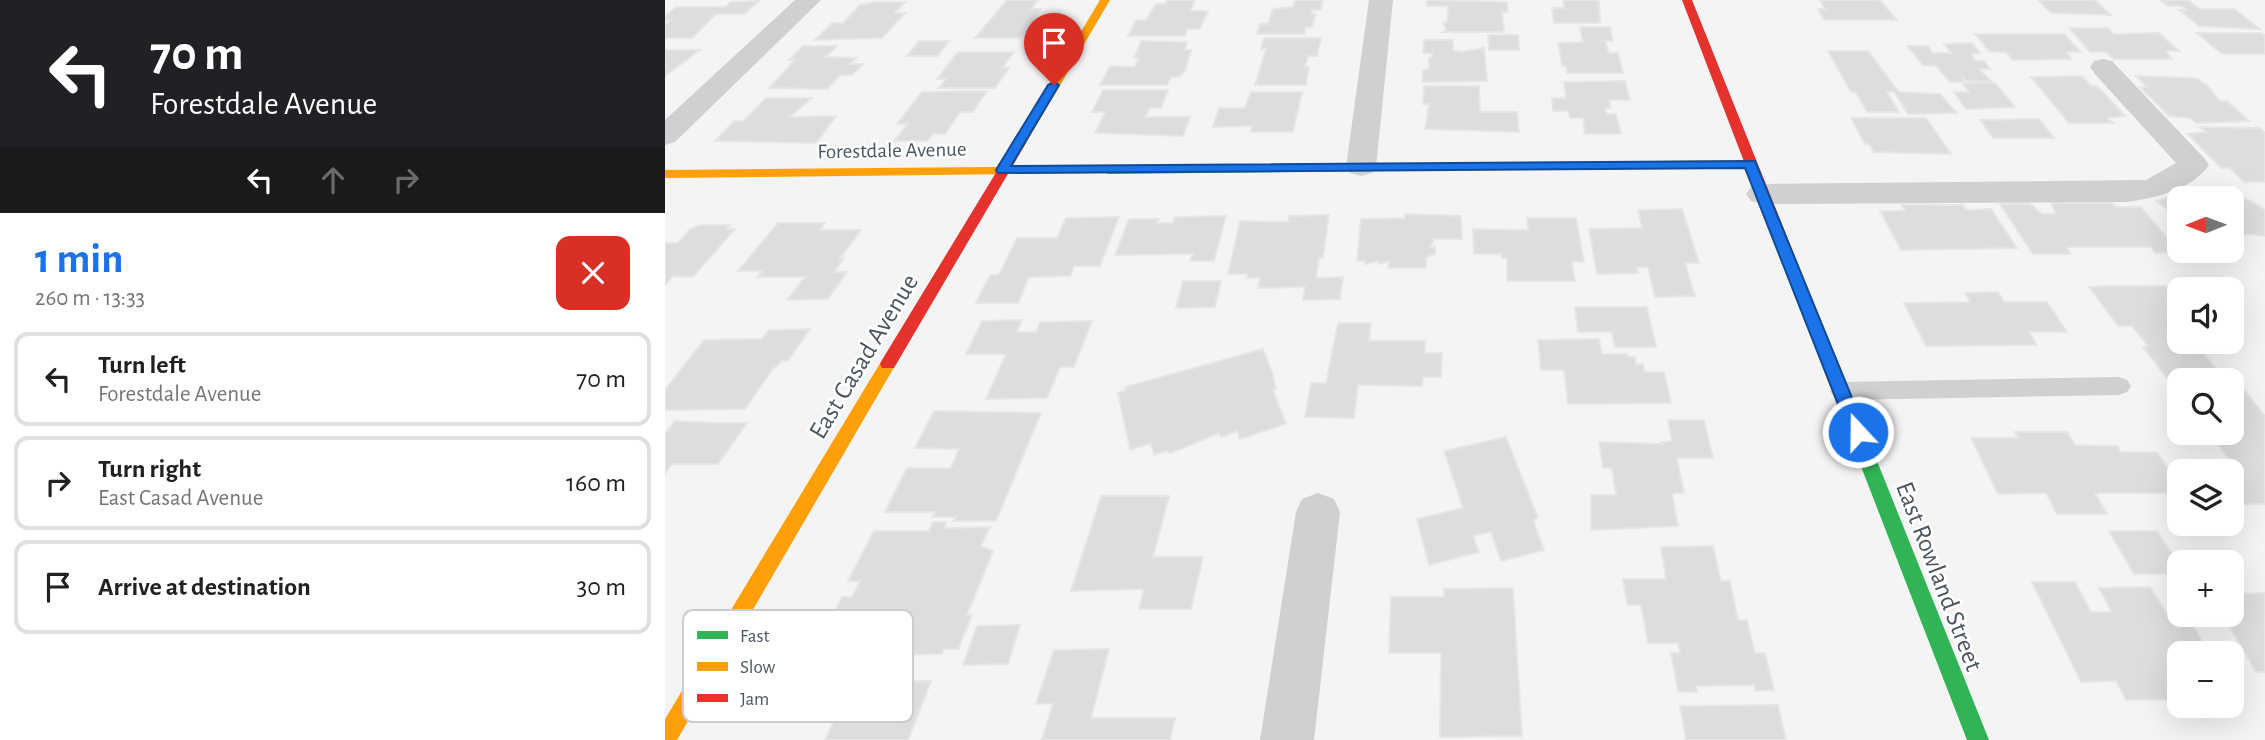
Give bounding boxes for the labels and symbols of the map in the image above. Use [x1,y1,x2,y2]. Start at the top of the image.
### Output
pin [1024,13,1084,85]
street label: Forestdale Avenue [817,139,967,162]
north arrow [2167,186,2243,262]
street label: East Casad Avenue [805,270,923,443]
position arrow [1821,395,1895,469]
street label: East Rowland Street [1891,478,1987,674]
legend [683,610,913,722]
text: Fast [740,627,770,646]
text: Slow [740,658,776,677]
text: Jam [740,690,769,709]

